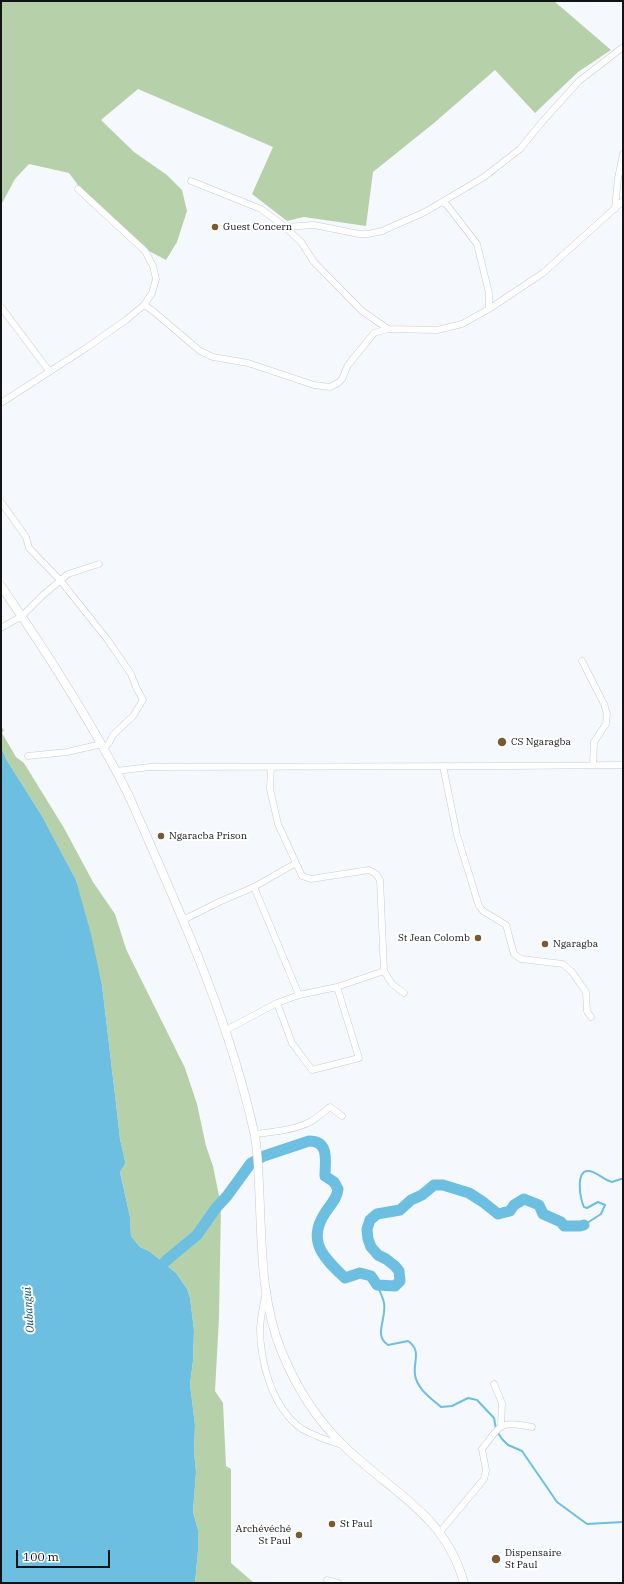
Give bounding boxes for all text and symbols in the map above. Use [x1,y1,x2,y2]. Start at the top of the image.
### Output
place label: Guest Concern [223,221,292,233]
marker: Guest Concern [210,222,220,232]
marker: CS Ngaragba [496,736,508,748]
place label: CS Ngaragba [511,736,571,748]
place label: Ngaracba Prison [169,830,247,842]
marker: Ngaracba Prison [156,831,166,841]
place label: St Jean Colomb [398,932,470,944]
marker: St Jean Colomb [473,933,483,943]
place label: Ngaragba [553,938,598,950]
marker: Ngaragba [540,939,550,949]
water label: Oubangui [21,1287,37,1333]
place label: St Paul [340,1518,372,1530]
marker: St Paul [327,1519,337,1529]
place label: Archévéché St Paul [236,1523,291,1546]
marker: Archévéché St Paul [294,1530,304,1540]
scale bar [18,1542,112,1568]
place label: Dispensaire St Paul [505,1547,561,1570]
text: 100 m [23,1549,59,1564]
marker: Dispensaire St Paul [490,1553,502,1565]

